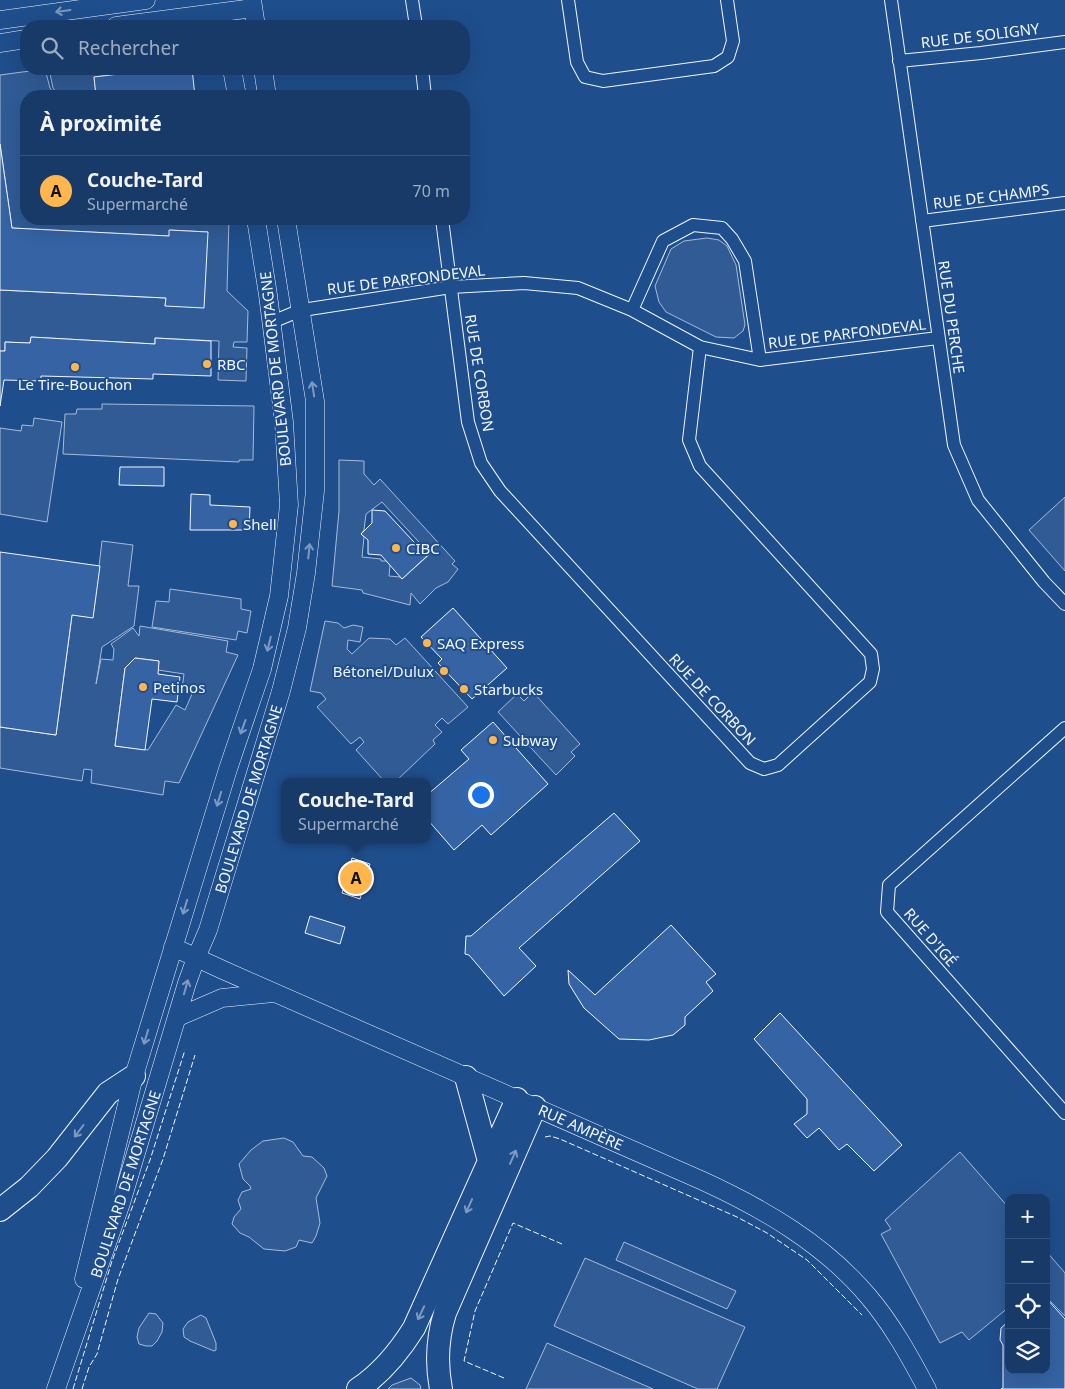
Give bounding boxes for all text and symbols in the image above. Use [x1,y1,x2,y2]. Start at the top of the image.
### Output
one-way arrow [56,7,72,17]
street label: RUE DE SOLIGNY [920,18,1041,52]
search box [20,20,470,75]
icon: search [38,34,66,62]
text: Rechercher [78,35,179,61]
text: À proximité [40,109,162,137]
text: Couche-Tard [87,167,203,193]
street label: RUE DE CHAMPS [932,179,1050,213]
text: A [50,180,62,202]
text: 70 m [413,180,450,202]
text: Supermarché [87,193,188,215]
street label: RUE DE PARFONDEVAL [326,259,486,299]
street label: RUE DU PERCHE [934,259,970,375]
street label: BOULEVARD DE MORTAGNE [255,271,295,467]
street label: RUE DE CORBON [461,313,499,433]
street label: RUE DE PARFONDEVAL [767,313,927,353]
place label: RBC [217,354,246,374]
marker: RBC [201,358,213,370]
marker: Le Tire-Bouchon [69,361,81,373]
place label: Le Tire-Bouchon [18,374,132,394]
one-way arrow [308,381,318,397]
place label: Shell [243,514,277,534]
marker: Shell [227,518,239,530]
place label: CIBC [406,538,440,558]
marker: CIBC [390,542,402,554]
one-way arrow [304,543,314,559]
place label: SAQ Express [437,633,524,653]
one-way arrow [264,636,273,652]
marker: SAQ Express [421,637,433,649]
street label: RUE DE CORBON [665,649,761,749]
place label: Bétonel/Dulux [333,661,434,681]
marker: Bétonel/Dulux [438,665,450,677]
place label: Petinos [153,677,205,697]
place label: Starbucks [474,679,543,699]
marker: Petinos [137,681,149,693]
marker: Starbucks [458,683,470,695]
street label: BOULEVARD DE MORTAGNE [210,702,286,896]
one-way arrow [238,718,248,734]
place label: Subway [503,730,558,750]
marker: Subway [487,734,499,746]
popup [281,778,431,843]
your location [468,782,494,808]
text: Couche-Tard [298,787,414,813]
one-way arrow [214,791,224,807]
text: Supermarché [298,813,399,835]
pin: A [340,859,372,897]
one-way arrow [180,899,190,915]
street label: RUE D'IGÉ [900,904,962,970]
one-way arrow [182,980,192,996]
one-way arrow [140,1028,150,1044]
street label: BOULEVARD DE MORTAGNE [85,1088,165,1280]
street label: RUE AMPÈRE [535,1099,627,1155]
one-way arrow [73,1124,84,1138]
one-way arrow [508,1150,518,1165]
map controls [1005,1194,1050,1374]
button: + [1005,1194,1050,1239]
one-way arrow [463,1198,473,1213]
button: − [1005,1239,1050,1284]
button: locate [1005,1284,1050,1329]
one-way arrow [416,1305,425,1320]
button: layers [1005,1329,1050,1374]

